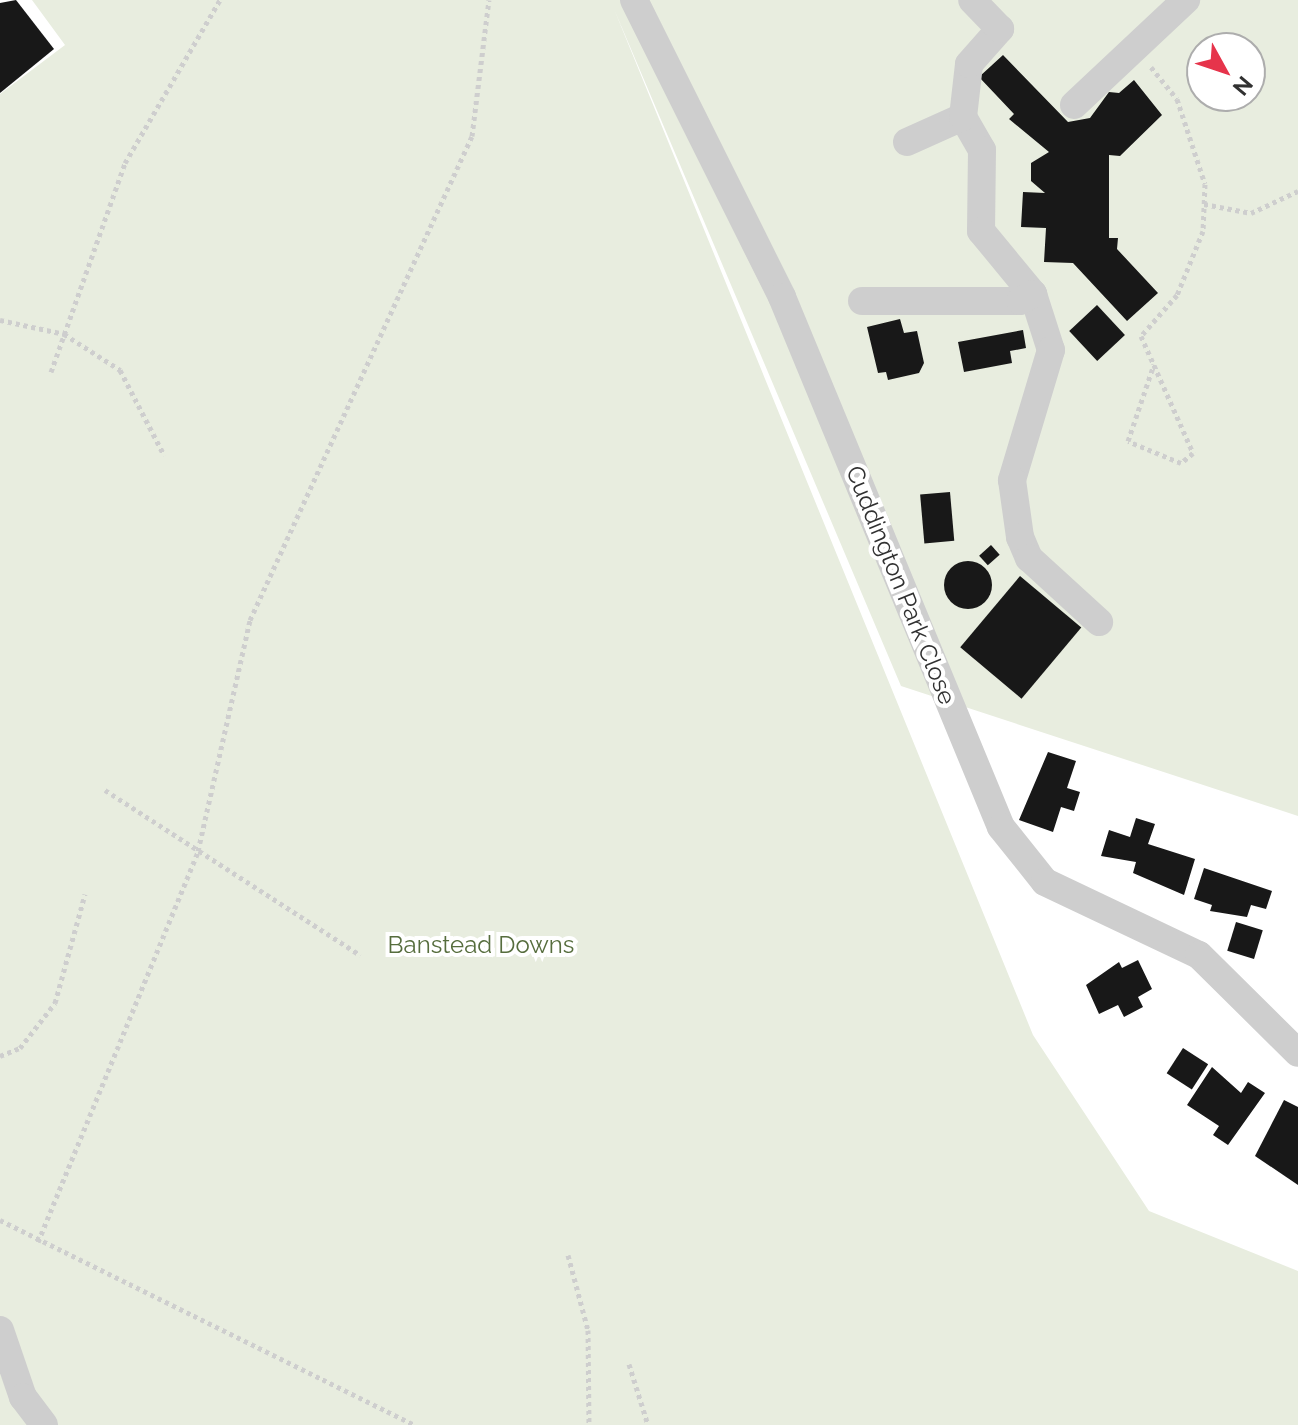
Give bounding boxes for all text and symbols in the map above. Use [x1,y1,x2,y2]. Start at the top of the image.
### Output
north arrow [1186,32,1266,112]
text: N [1228,71,1258,101]
street label: Cuddington Park Close [840,461,962,709]
park label: Banstead Downs [388,931,574,959]

